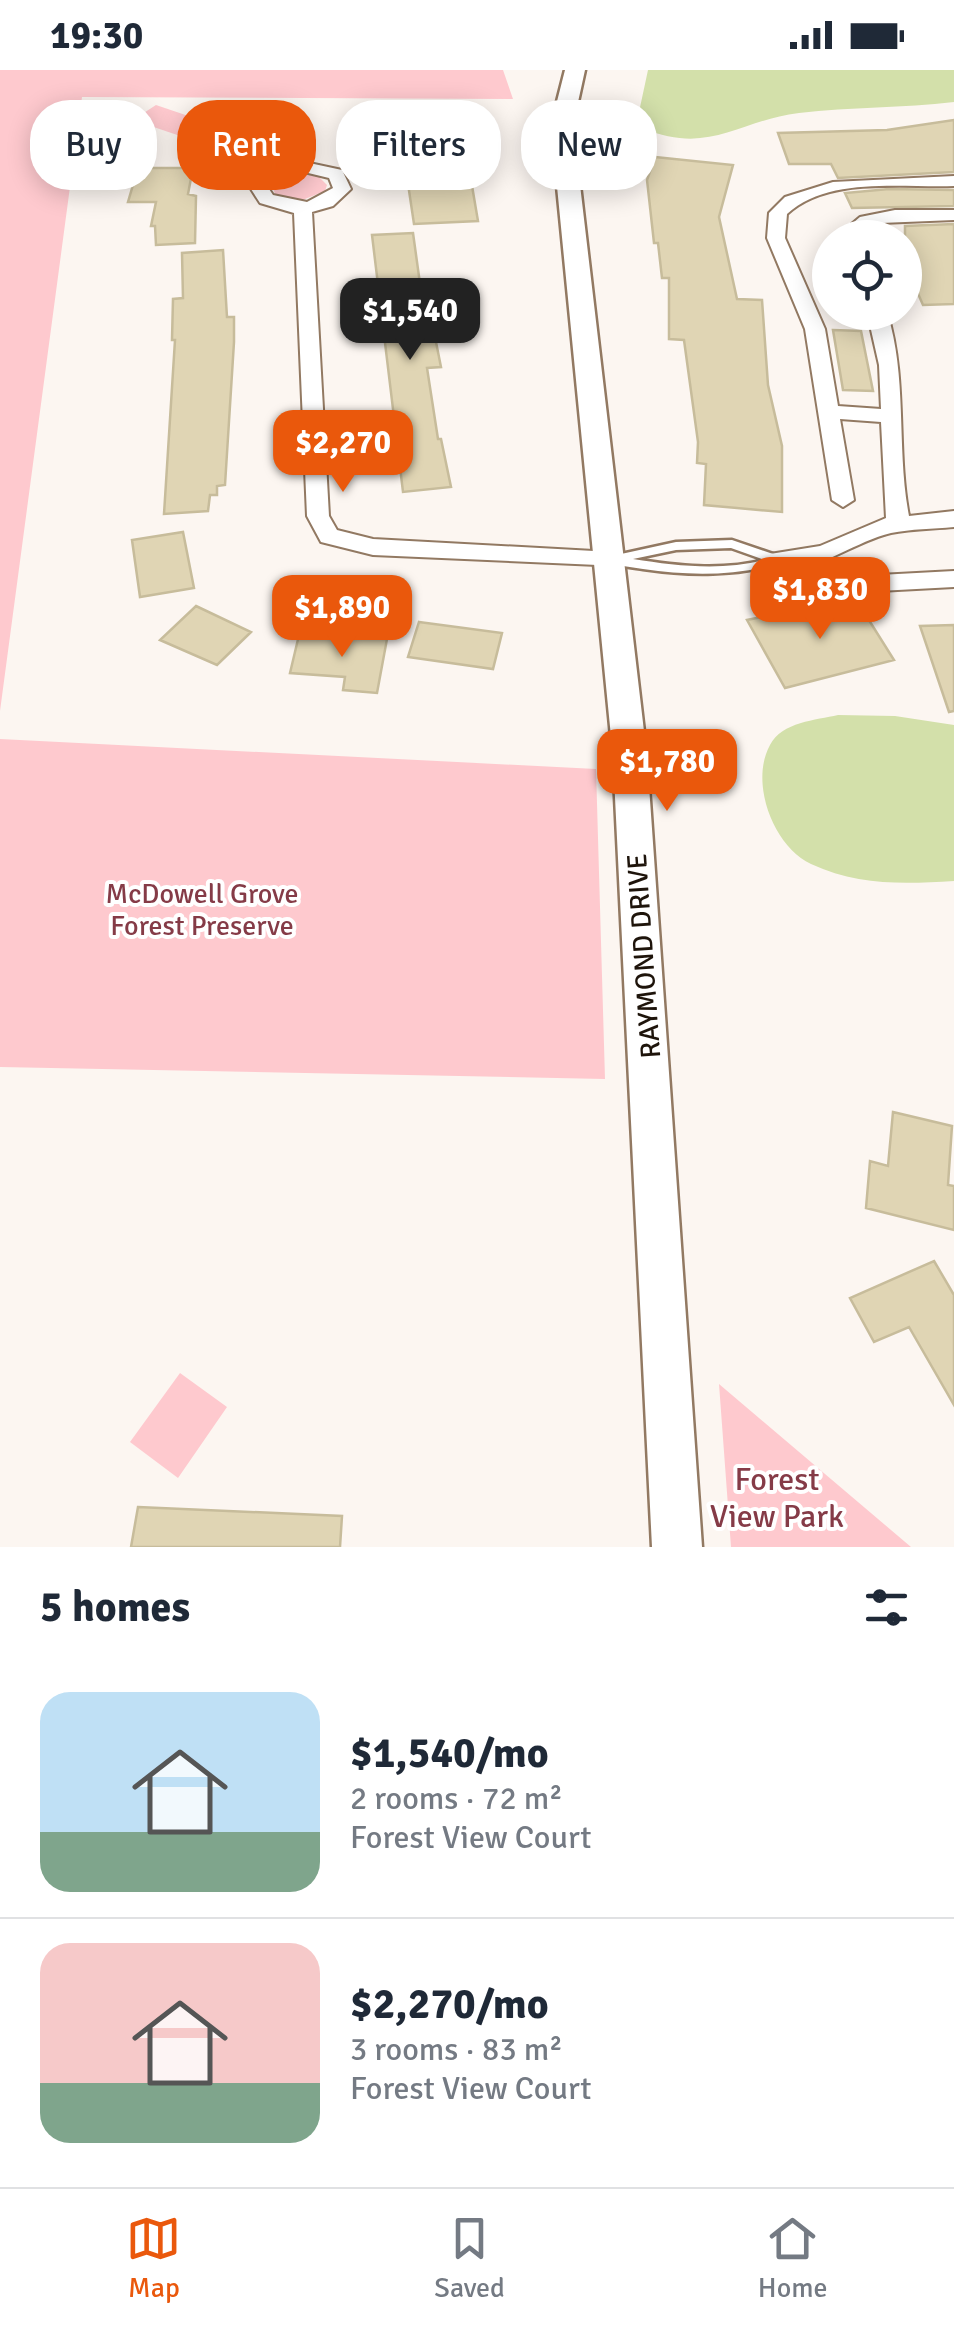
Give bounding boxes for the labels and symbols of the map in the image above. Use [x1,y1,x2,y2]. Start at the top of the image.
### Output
pin: $1,540 [329,278,491,363]
pin: $2,270 [262,410,424,495]
pin: $1,830 [739,557,901,642]
pin: $1,890 [261,575,423,660]
pin: $1,780 [586,729,748,814]
street label: RAYMOND DRIVE [620,852,668,1060]
park label: McDowell Grove Forest Preserve [106,877,298,943]
park label: Forest View Park [710,1460,844,1536]

